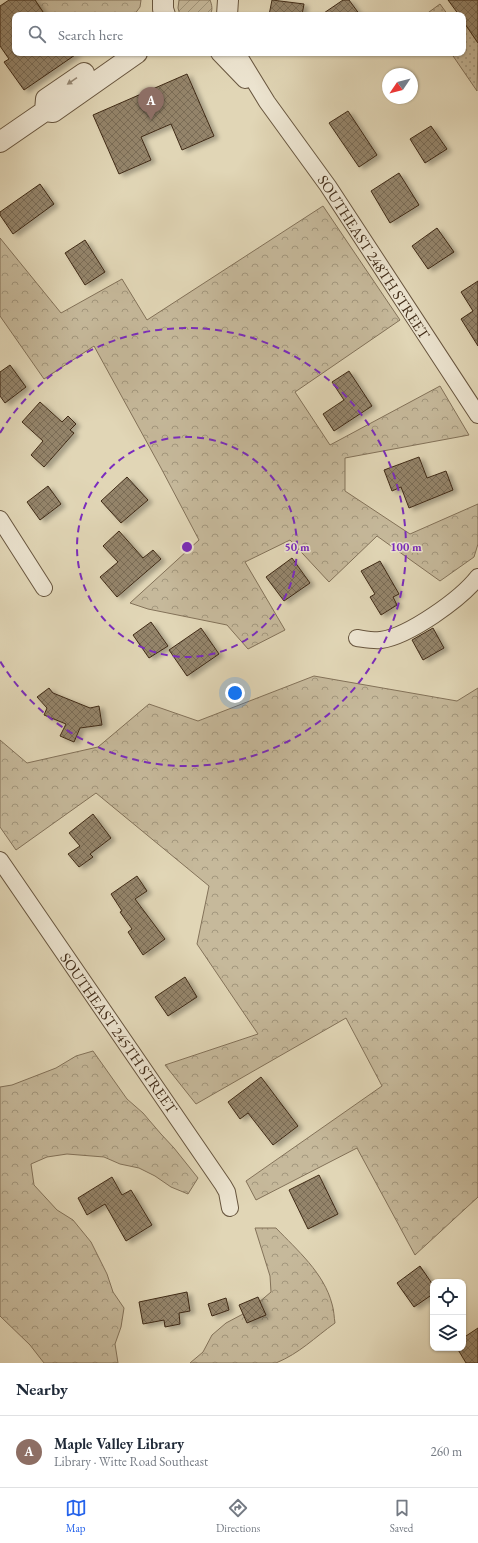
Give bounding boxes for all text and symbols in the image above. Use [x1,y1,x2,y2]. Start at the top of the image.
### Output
search box [12,12,466,56]
icon: search [26,23,48,45]
text: Search here [58,25,123,44]
north arrow [382,68,418,104]
one-way arrow [67,77,78,85]
pin: A [138,87,164,120]
street label: SOUTHEAST 248TH STREET [314,171,435,344]
text: 50 m [284,539,310,555]
text: 100 m [390,539,422,555]
centre of rings [180,540,194,554]
your location [225,683,245,703]
street label: SOUTHEAST 245TH STREET [56,949,182,1118]
map controls [430,1279,466,1351]
button: locate [430,1279,466,1315]
button: layers [430,1315,466,1351]
text: Nearby [16,1378,68,1400]
text: Maple Valley Library [54,1434,184,1453]
text: A [24,1443,34,1460]
text: 260 m [431,1443,462,1460]
text: Library · Witte Road Southeast [54,1453,208,1470]
tab: Map [65,1497,87,1535]
tab: Directions [216,1497,260,1535]
tab: Saved [390,1497,413,1535]

